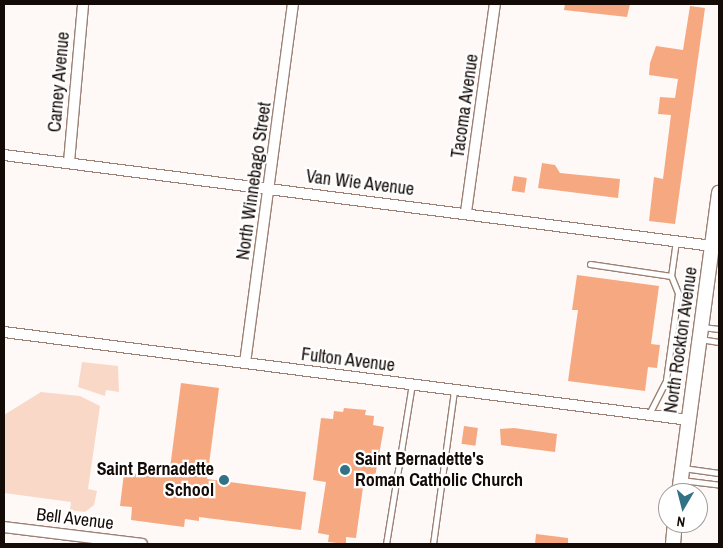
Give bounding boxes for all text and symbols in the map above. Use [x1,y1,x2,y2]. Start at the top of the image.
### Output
street label: Carney Avenue [44,31,74,133]
street label: Tacoma Avenue [447,52,483,160]
street label: North Winnebago Street [232,101,276,261]
street label: Van Wie Avenue [304,166,416,200]
street label: North Rockton Avenue [660,265,702,415]
street label: Fulton Avenue [300,343,396,377]
place label: Saint Bernadette's Roman Catholic Church [355,449,523,492]
place label: Saint Bernadette School [97,459,214,502]
marker: Saint Bernadette's Roman Catholic Church [339,464,351,476]
marker: Saint Bernadette School [218,474,230,486]
north arrow [658,483,708,533]
street label: Bell Avenue [35,503,115,535]
text: N [676,512,686,531]

